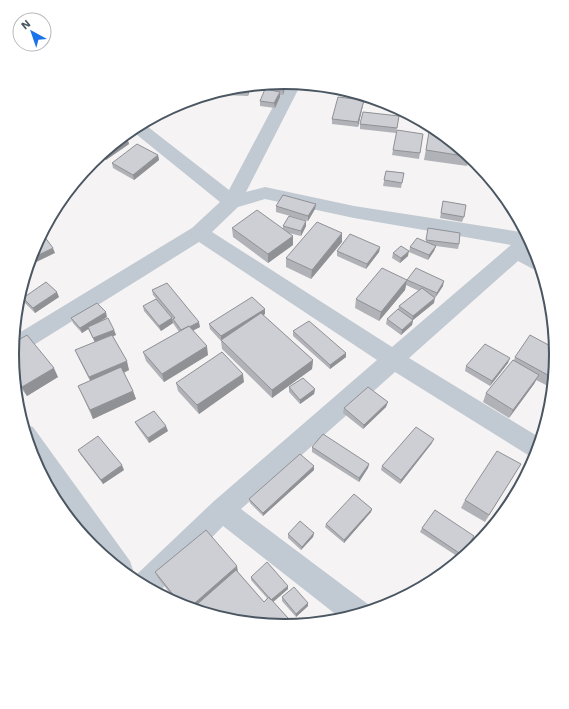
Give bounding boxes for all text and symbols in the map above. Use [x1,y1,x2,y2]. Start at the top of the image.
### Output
north arrow [12,12,52,52]
text: N [19,17,33,32]

